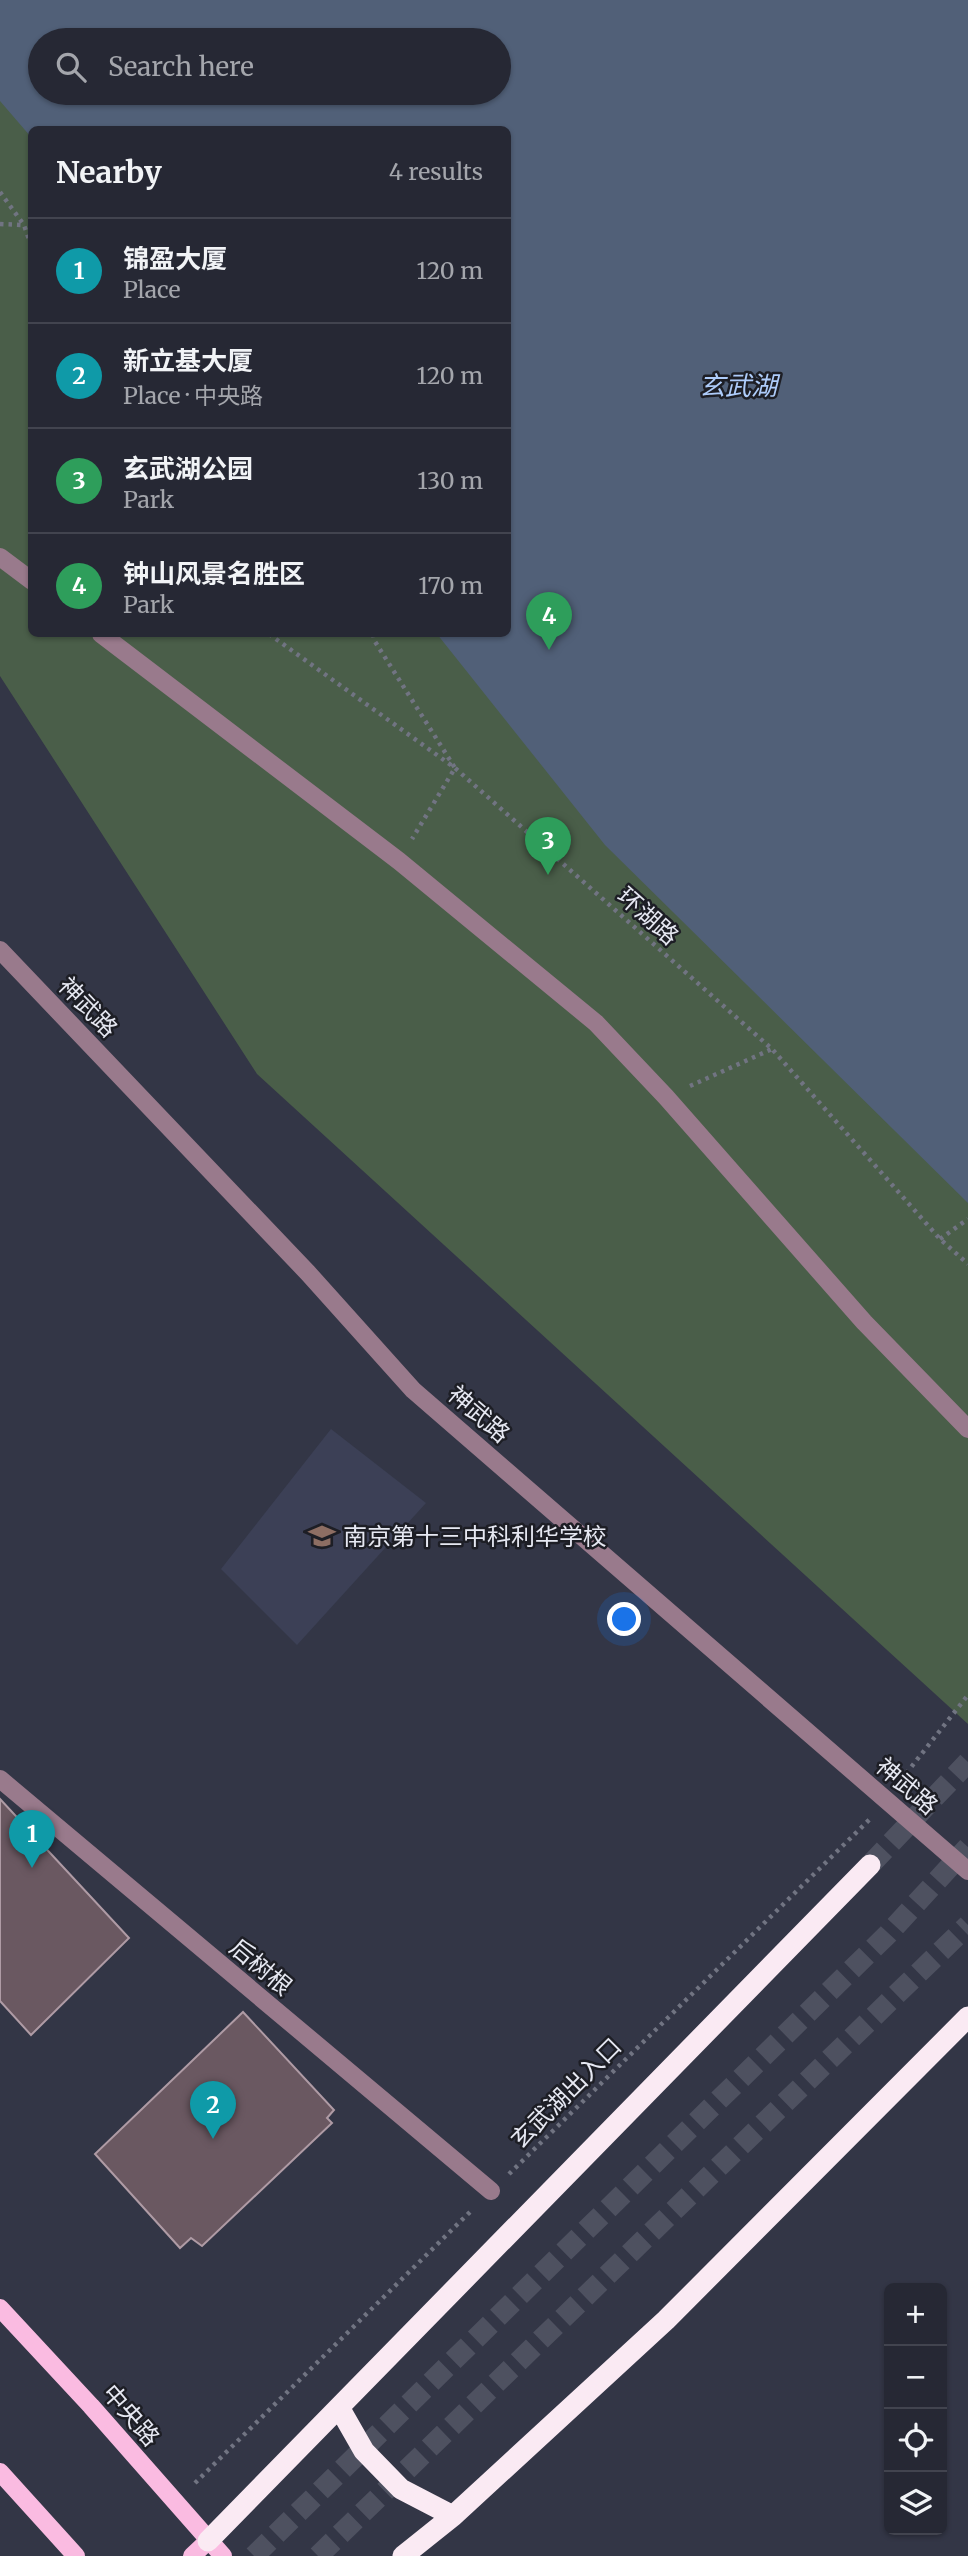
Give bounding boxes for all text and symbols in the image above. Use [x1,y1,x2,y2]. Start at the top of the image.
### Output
search box [28,28,511,105]
icon: search [52,48,90,86]
text: Search here [108,50,254,83]
text: Nearby [56,153,162,191]
text: 4 results [389,157,483,186]
text: 锦盈大厦 [123,242,227,275]
text: 1 [74,256,84,285]
text: 120 m [417,256,483,285]
text: Place [123,275,180,304]
text: 新立基大厦 [123,344,253,377]
text: 2 [72,361,86,390]
text: 120 m [417,361,483,390]
water label: 玄武湖 [699,369,781,402]
text: Place · 中央路 [123,381,263,410]
text: 玄武湖公园 [123,452,253,485]
text: 3 [72,466,86,495]
text: 130 m [417,466,483,495]
text: Park [123,485,174,514]
text: 钟山风景名胜区 [123,557,305,590]
text: 4 [72,571,86,600]
text: 170 m [418,571,483,600]
text: Park [123,590,174,619]
pin: 4 [526,592,572,650]
pin: 3 [525,817,571,875]
street label: 环湖路 [611,880,685,952]
street label: 神武路 [52,970,124,1044]
street label: 神武路 [442,1379,516,1449]
school or university icon: 南京第十三中科利华学校 [307,1521,337,1551]
place label: 南京第十三中科利华学校 [343,1521,607,1552]
your location [607,1602,641,1636]
street label: 神武路 [870,1751,944,1821]
pin: 1 [9,1810,55,1868]
street label: 后树根 [223,1932,299,2002]
street label: 玄武湖出入口 [504,2031,628,2155]
pin: 2 [190,2081,236,2139]
map controls [884,2283,947,2535]
button: + [884,2283,947,2346]
button: − [884,2346,947,2409]
street label: 中央路 [96,2378,166,2452]
button: locate [884,2409,947,2472]
button: layers [884,2472,947,2535]

